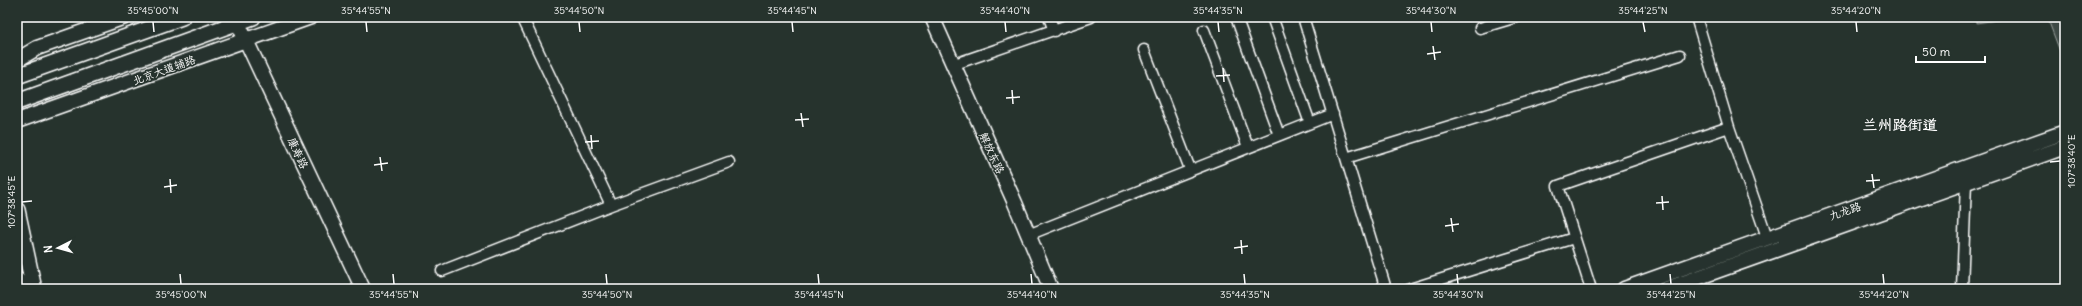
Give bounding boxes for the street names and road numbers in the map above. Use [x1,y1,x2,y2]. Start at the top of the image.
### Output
street label: 北京大道辅路 [131,52,197,88]
street label: 解放东路 [976,130,1008,176]
street label: 康寿路 [285,135,311,171]
street label: 九龙路 [1827,199,1863,223]

